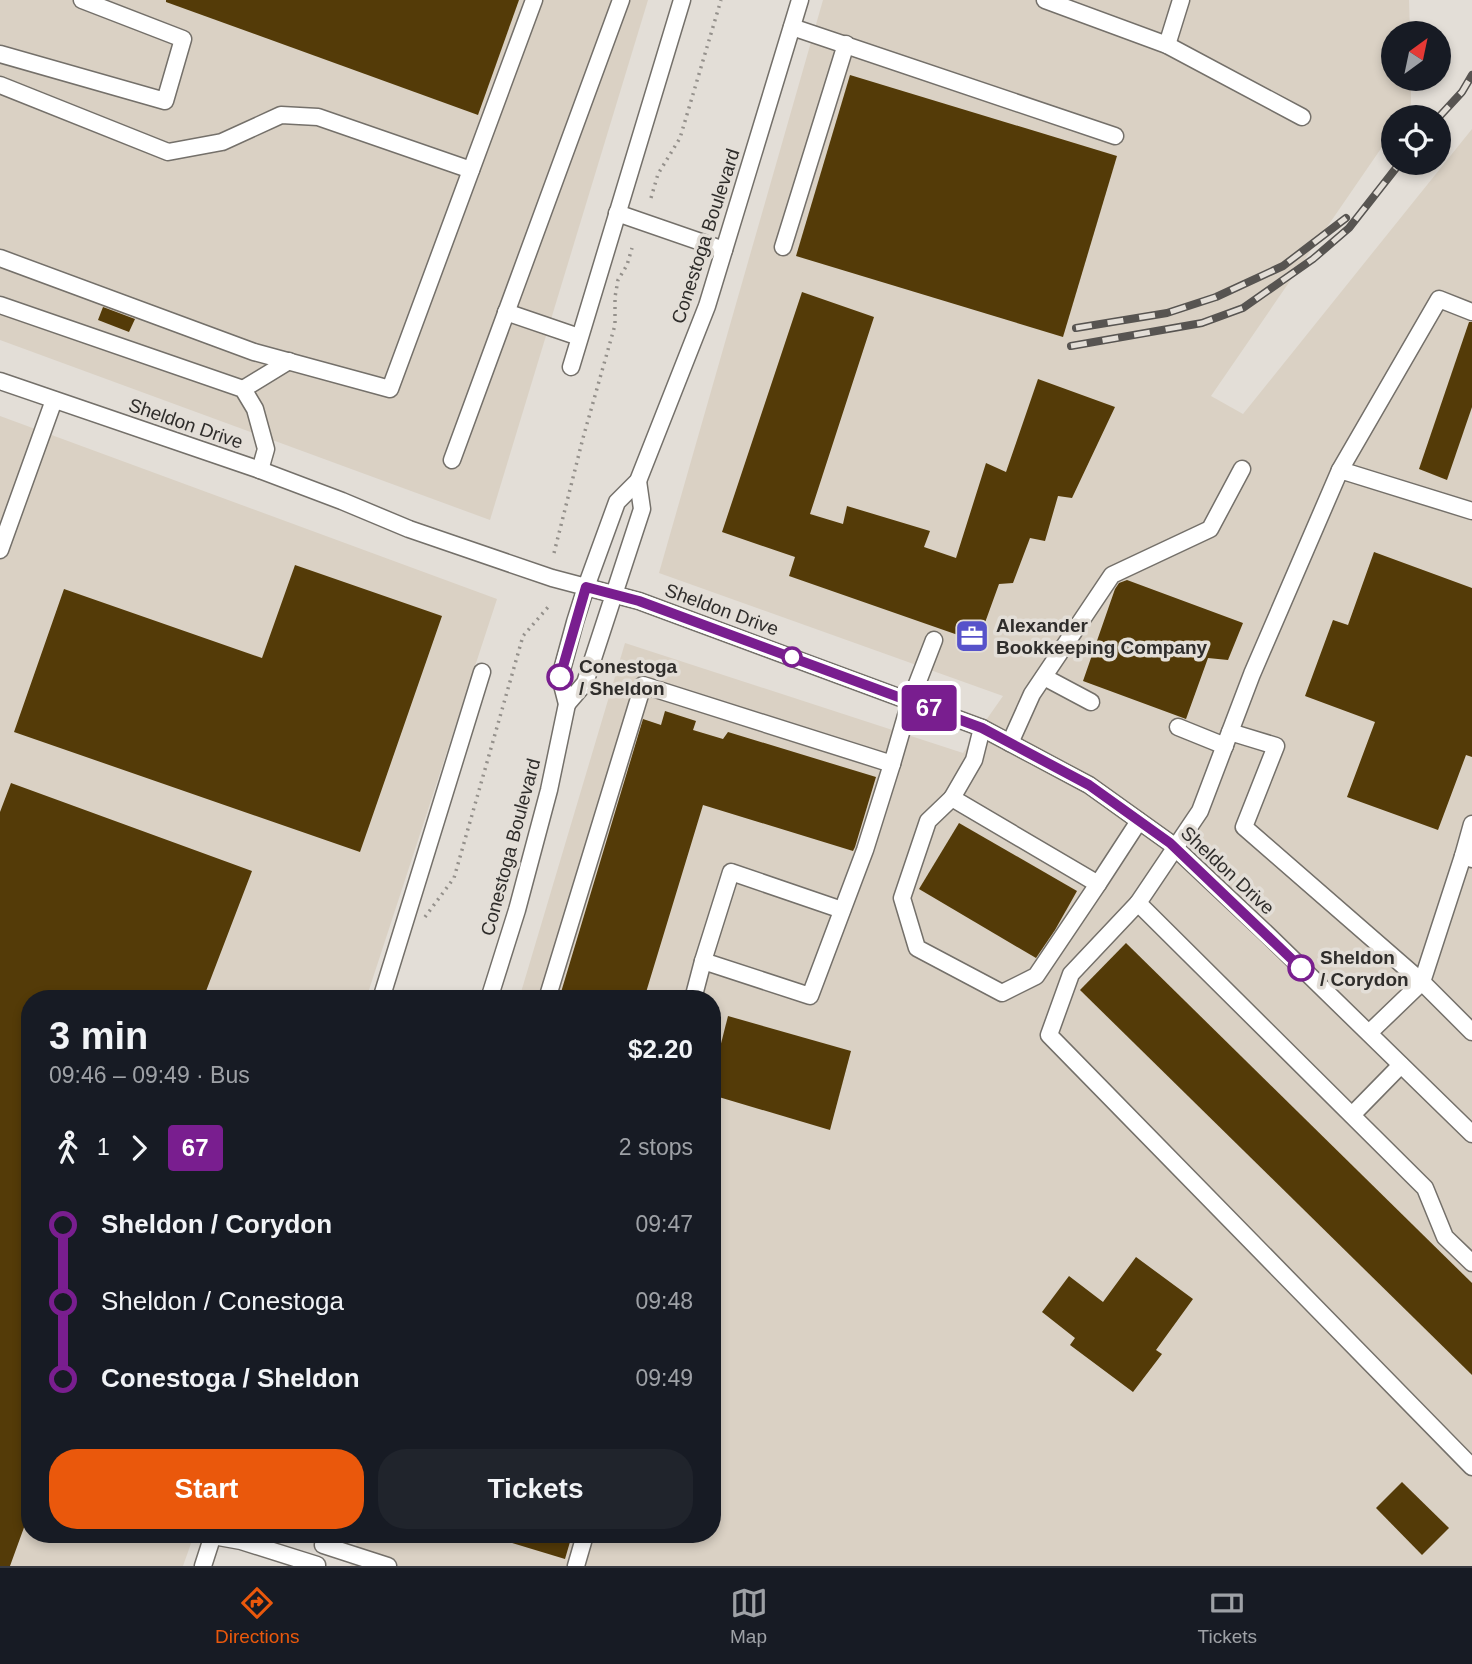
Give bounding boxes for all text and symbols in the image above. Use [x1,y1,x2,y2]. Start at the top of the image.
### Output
north arrow [1381,21,1451,91]
map controls [1381,21,1451,175]
button: locate [1381,105,1451,175]
street label: Conestoga Boulevard [667,146,744,326]
street label: Sheldon Drive [126,394,246,453]
street label: Sheldon Drive [662,579,781,640]
place label: Alexander Bookkeeping Company [996,615,1208,658]
office icon: Alexander Bookkeeping Company [953,617,991,655]
unlabelled marker [782,647,802,667]
place label: Conestoga / Sheldon [579,656,678,699]
marker: Conestoga / Sheldon [547,664,573,690]
line badge: 67 [898,685,960,731]
text: 67 [916,694,942,721]
street label: Conestoga Boulevard [477,756,544,938]
street label: Sheldon Drive [1177,822,1278,919]
place label: Sheldon / Corydon [1320,947,1409,990]
marker: Sheldon / Corydon [1288,955,1314,981]
text: 3 min [49,1015,148,1057]
text: $2.20 [628,1034,693,1064]
text: 09:46 – 09:49 · Bus [49,1062,250,1088]
icon: walk [49,1129,87,1167]
icon: forward [120,1129,158,1167]
text: 1 [97,1134,110,1160]
text: 67 [182,1134,209,1161]
text: 2 stops [619,1134,693,1160]
text: Sheldon / Corydon [101,1209,332,1239]
text: 09:47 [635,1211,693,1237]
text: Sheldon / Conestoga [101,1286,344,1316]
text: 09:48 [635,1288,693,1314]
text: Conestoga / Sheldon [101,1363,360,1393]
text: 09:49 [635,1365,693,1391]
button: Start [49,1449,364,1529]
button: Tickets [378,1449,693,1529]
tab: Directions [215,1584,299,1648]
tab: Map [730,1584,768,1648]
tab: Tickets [1198,1584,1257,1648]

